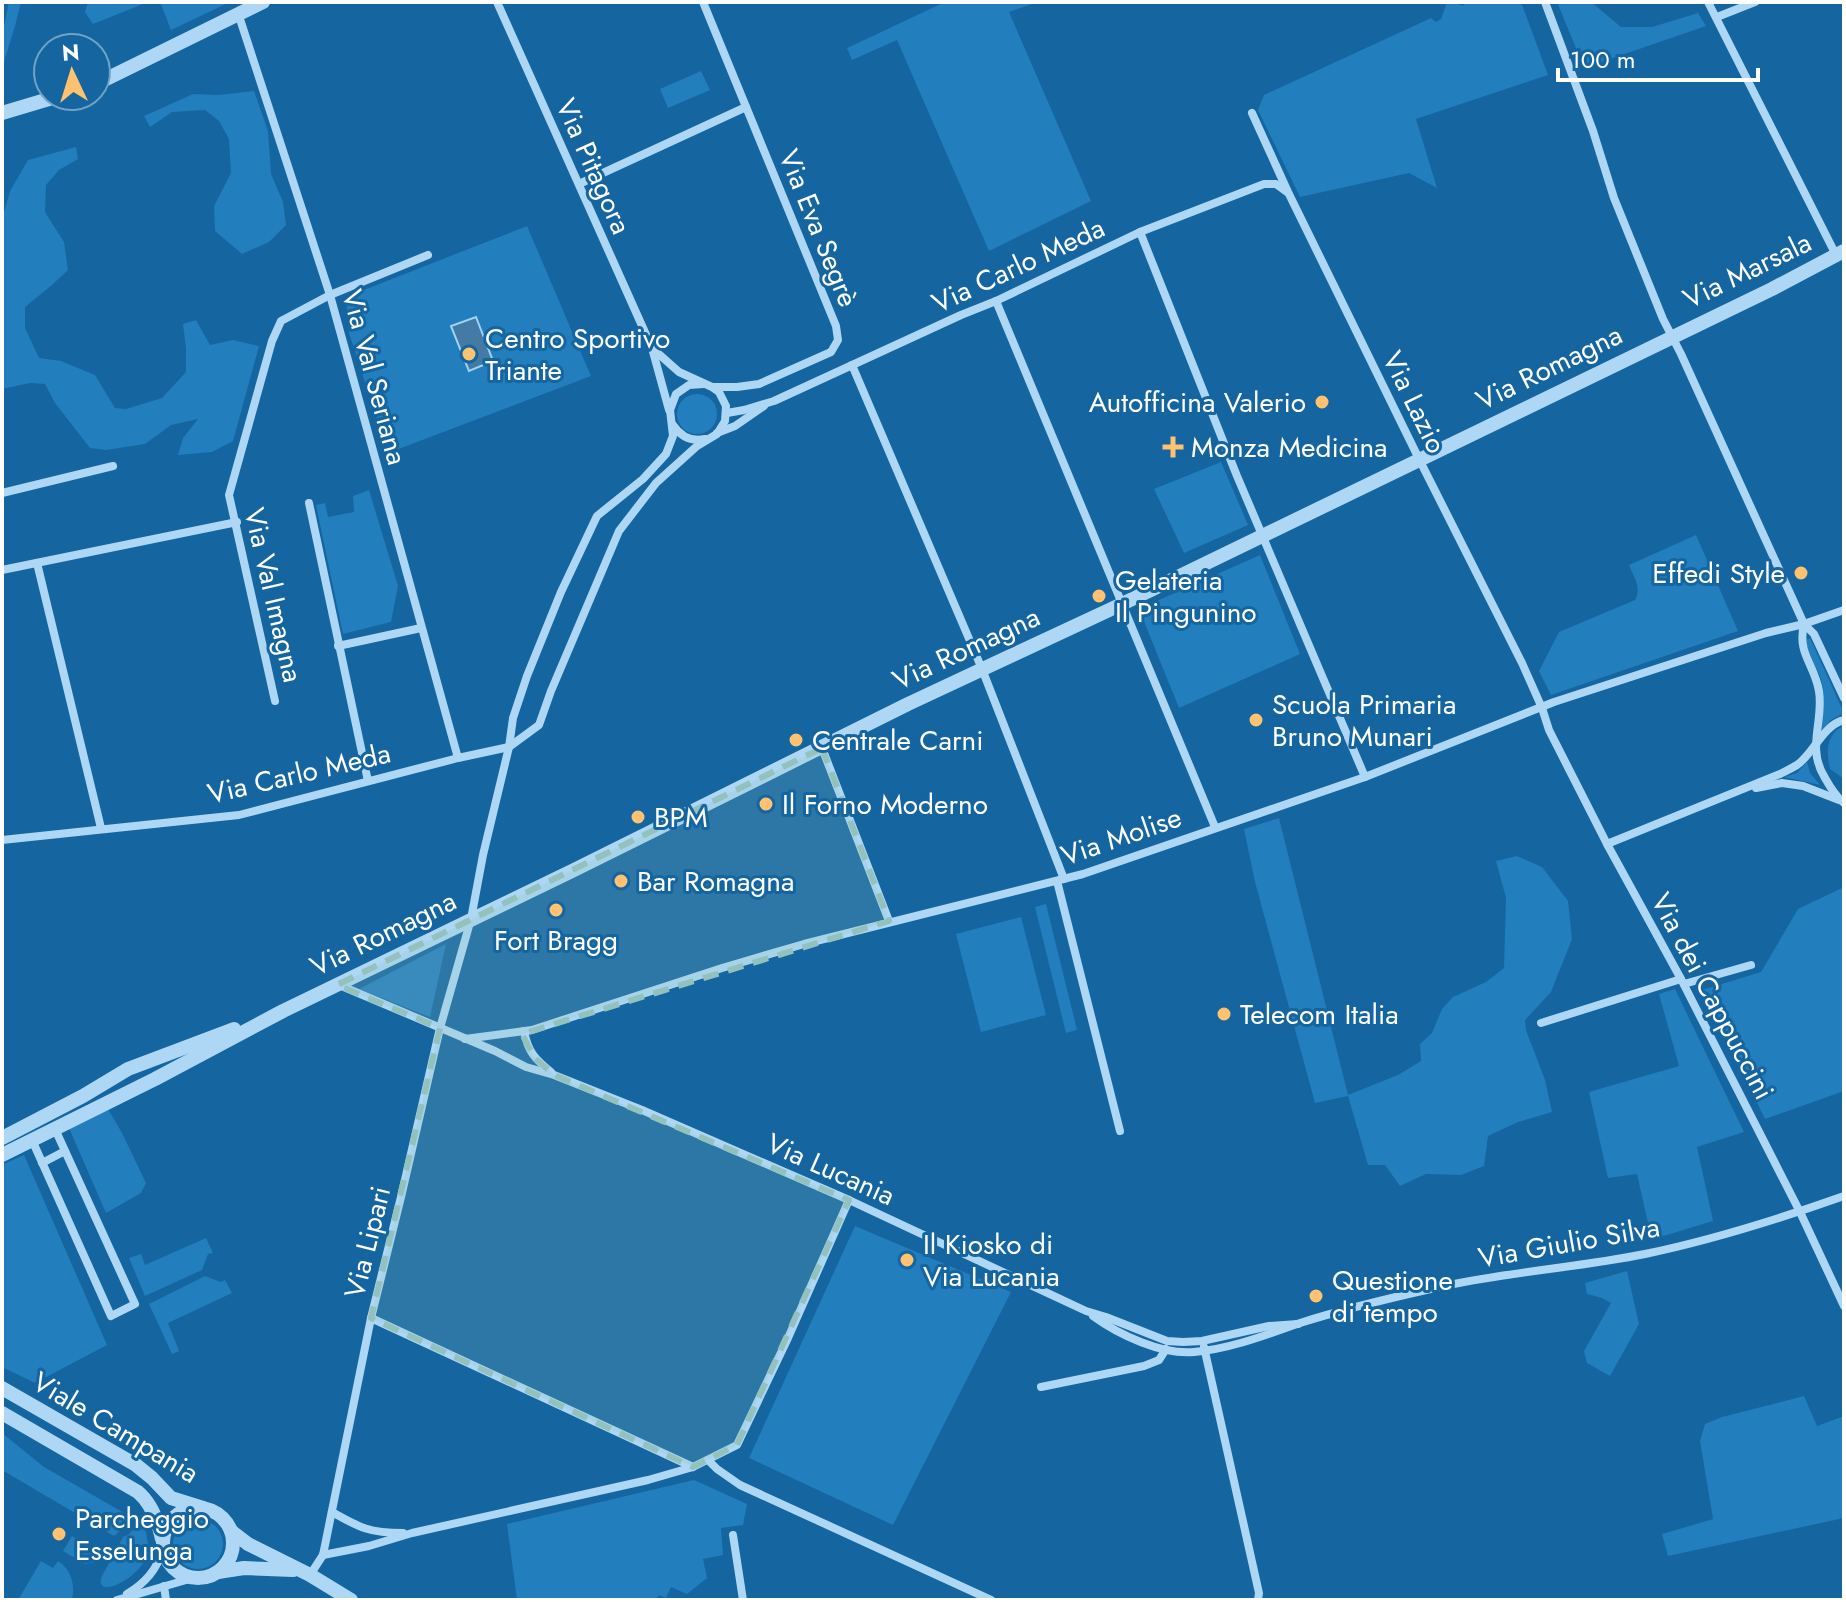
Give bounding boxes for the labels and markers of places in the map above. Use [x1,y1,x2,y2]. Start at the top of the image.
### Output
place label: Centro Sportivo Triante [485,318,670,391]
marker: Centro Sportivo Triante [460,345,478,363]
place label: Autofficina Valerio [1089,382,1306,423]
marker: Autofficina Valerio [1313,393,1331,411]
place label: Monza Medicina [1191,427,1388,468]
marker: Monza Medicina [1162,436,1184,458]
place label: Effedi Style [1652,553,1785,594]
place label: Gelateria Il Pingunino [1115,560,1257,633]
marker: Effedi Style [1792,564,1810,582]
marker: Gelateria Il Pingunino [1090,587,1108,605]
place label: Scuola Primaria Bruno Munari [1272,684,1456,757]
marker: Scuola Primaria Bruno Munari [1247,711,1265,729]
place label: Centrale Carni [812,720,984,761]
marker: Centrale Carni [787,731,805,749]
place label: Il Forno Moderno [782,784,988,825]
marker: Il Forno Moderno [757,795,775,813]
place label: BPM [654,797,708,838]
marker: BPM [629,808,647,826]
place label: Bar Romagna [637,861,795,902]
marker: Bar Romagna [612,872,630,890]
marker: Fort Bragg [547,901,565,919]
place label: Fort Bragg [494,920,618,961]
place label: Telecom Italia [1240,994,1399,1035]
marker: Telecom Italia [1215,1005,1233,1023]
place label: Il Kiosko di Via Lucania [923,1224,1060,1297]
marker: Il Kiosko di Via Lucania [898,1251,916,1269]
place label: Questione di tempo [1332,1260,1453,1333]
marker: Questione di tempo [1307,1287,1325,1305]
place label: Parcheggio Esselunga [75,1498,209,1571]
marker: Parcheggio Esselunga [50,1525,68,1543]

